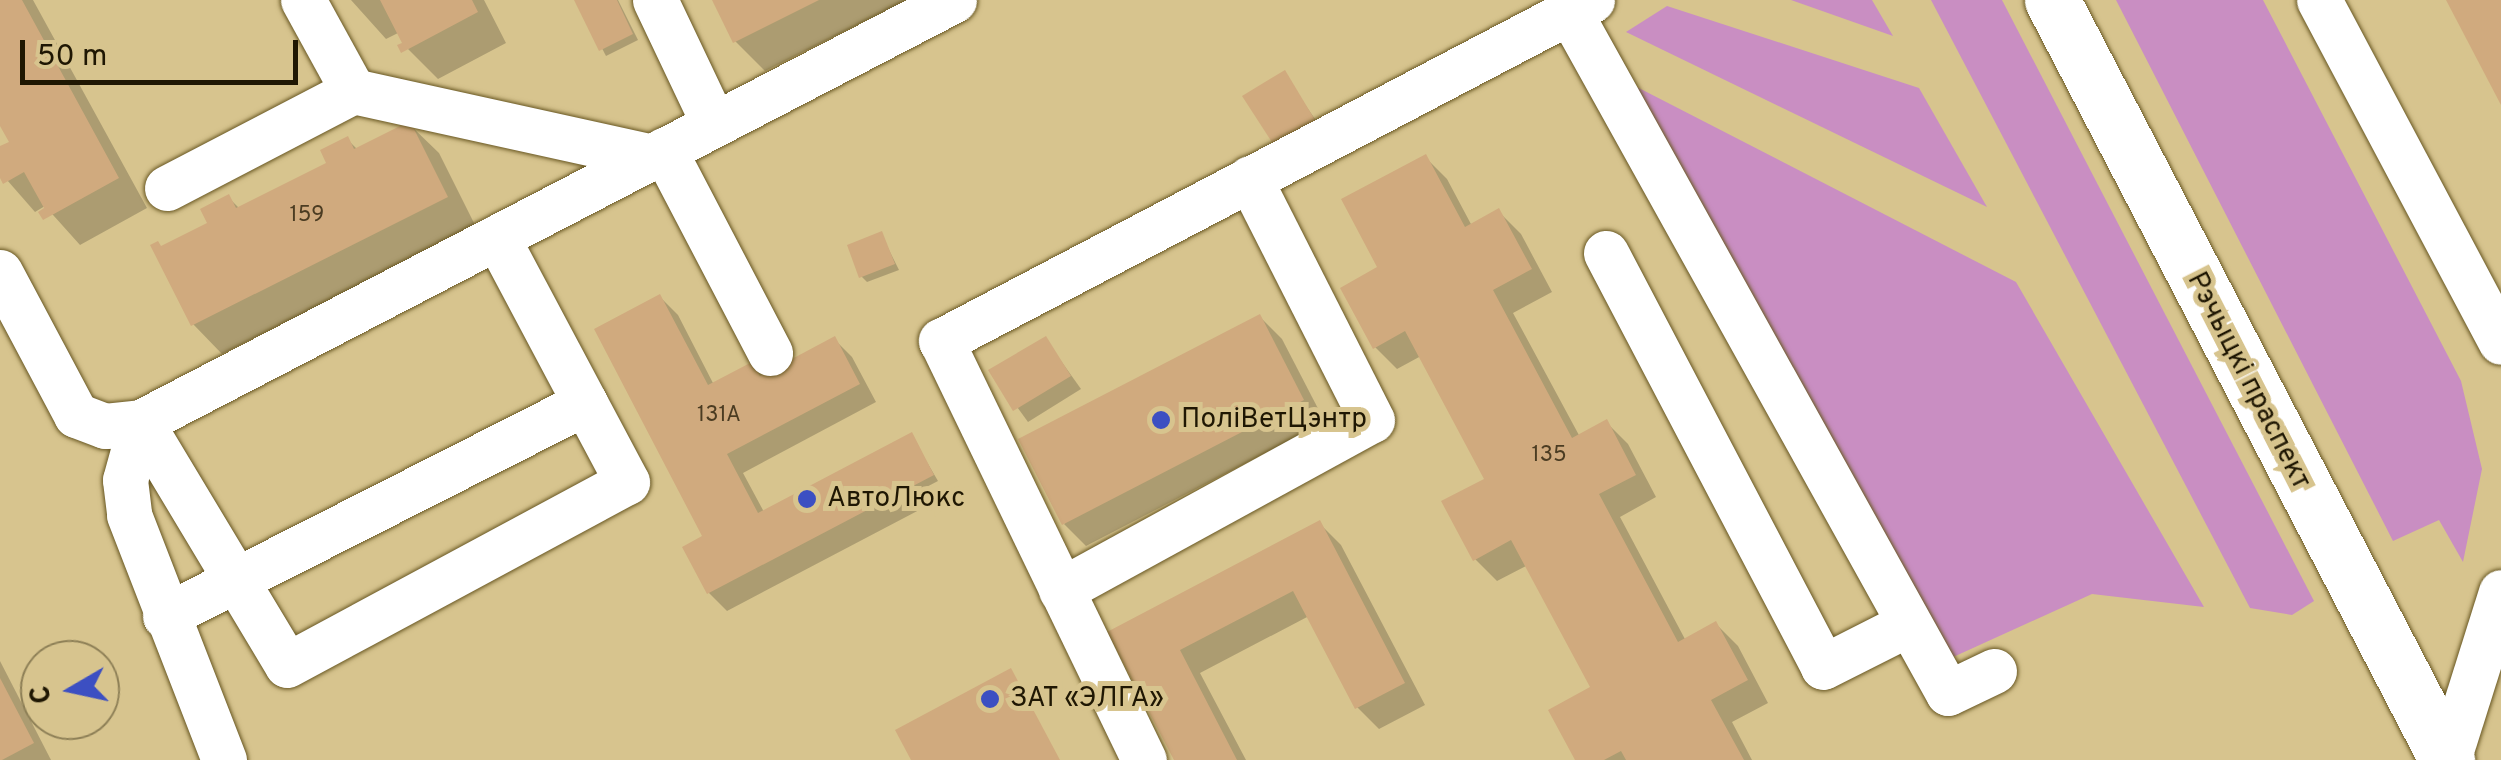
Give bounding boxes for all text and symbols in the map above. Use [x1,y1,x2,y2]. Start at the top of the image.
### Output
scale bar [25,20,302,82]
text: 50 m [37,39,107,76]
house number: 159 [290,203,324,229]
street label: Рэчыцкі праспект [2179,267,2317,495]
house number: 131А [697,403,741,429]
place label: ПоліВетЦэнтр [1181,403,1367,437]
marker: ПоліВетЦэнтр [1150,409,1172,431]
house number: 135 [1531,443,1567,469]
place label: АвтоЛюкс [827,482,965,516]
marker: АвтоЛюкс [796,488,818,510]
north arrow [20,640,120,740]
place label: ЗАТ «ЭЛГА» [1010,682,1165,716]
text: С [23,683,62,706]
marker: ЗАТ «ЭЛГА» [979,688,1001,710]

